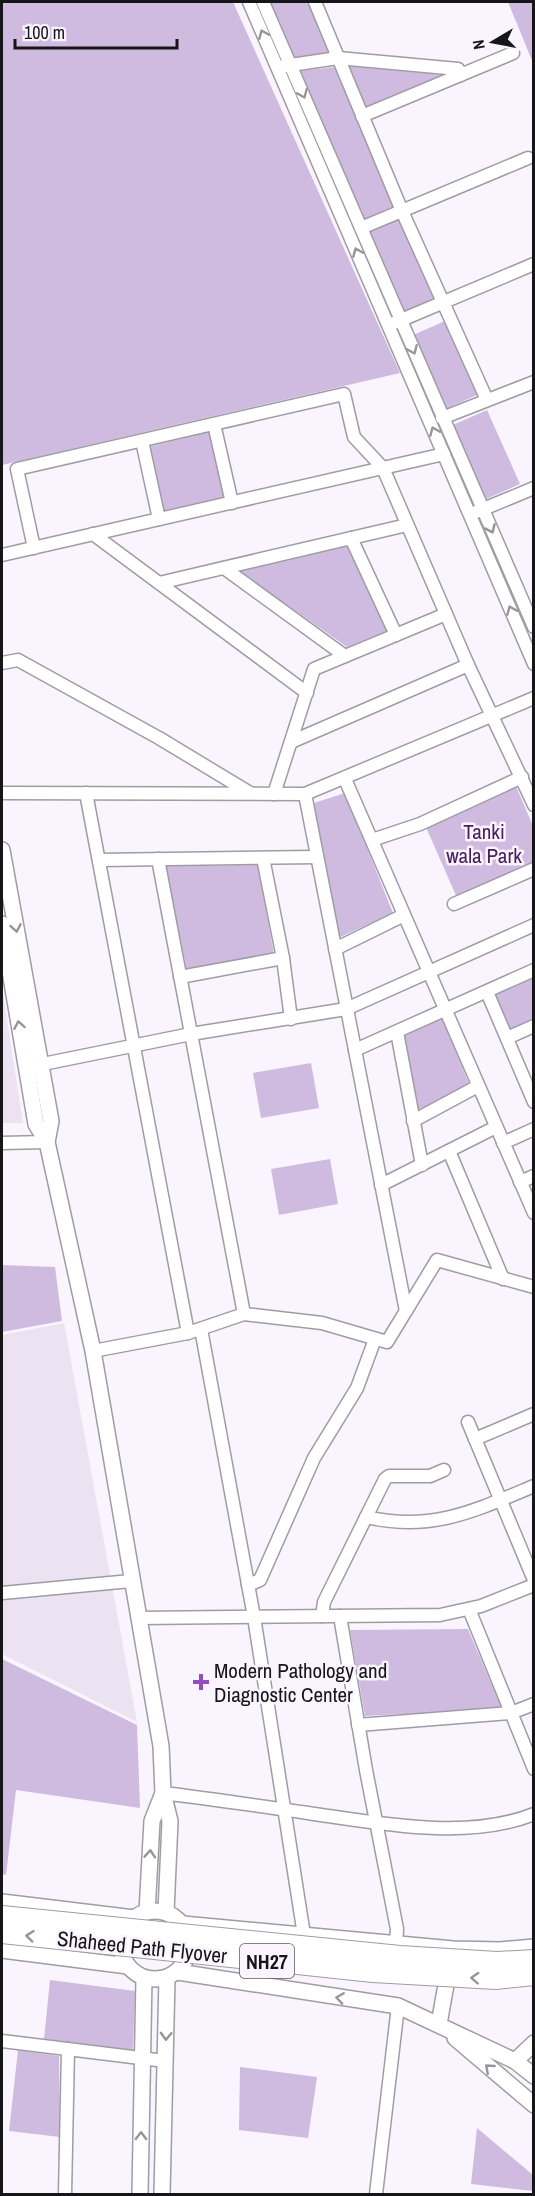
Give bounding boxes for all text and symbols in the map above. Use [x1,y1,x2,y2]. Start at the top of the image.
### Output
scale bar [15,12,177,50]
north arrow [463,12,523,72]
text: 100 m [24,20,65,45]
one-way arrow [258,30,270,41]
text: N [467,38,490,51]
one-way arrow [296,87,308,98]
one-way arrow [352,247,364,258]
one-way arrow [406,344,418,355]
one-way arrow [429,426,441,437]
one-way arrow [484,523,496,534]
one-way arrow [506,606,518,617]
park label: Tanki wala Park [446,817,522,870]
one-way arrow [9,923,21,933]
one-way arrow [13,1021,26,1031]
place label: Modern Pathology and Diagnostic Center [214,1656,387,1709]
marker: Modern Pathology and Diagnostic Center [192,1673,210,1691]
one-way arrow [144,1849,157,1858]
street label: Shaheed Path Flyover [56,1924,229,1970]
one-way arrow [26,1930,35,1943]
road number: NH27 [240,1944,294,1978]
one-way arrow [471,1971,480,1984]
one-way arrow [335,1992,344,2004]
one-way arrow [159,2032,172,2041]
one-way arrow [485,2064,496,2075]
one-way arrow [135,2132,147,2141]

